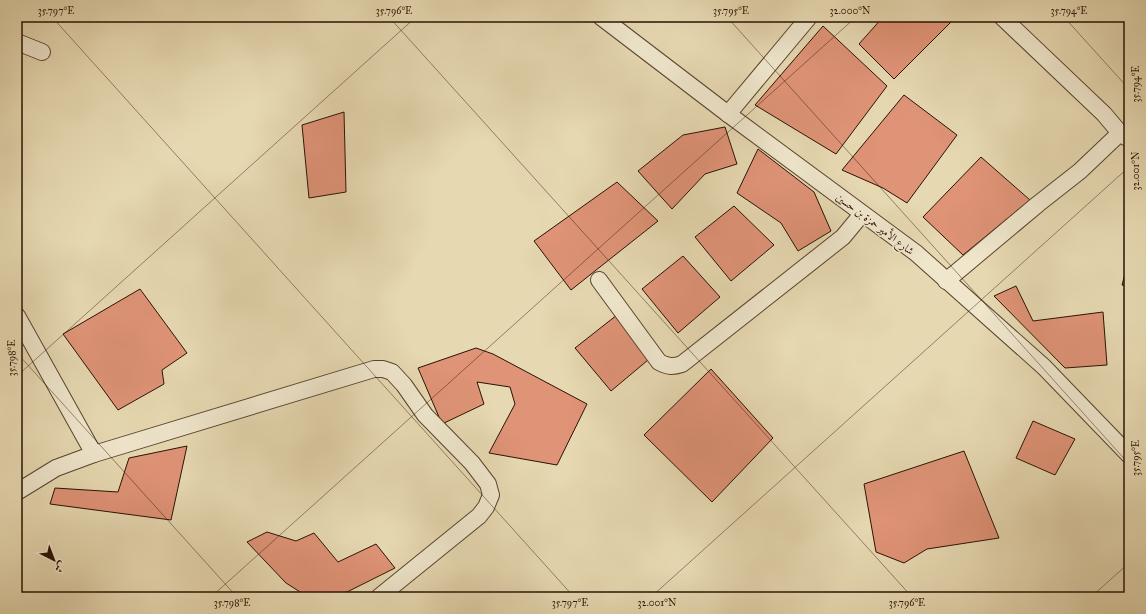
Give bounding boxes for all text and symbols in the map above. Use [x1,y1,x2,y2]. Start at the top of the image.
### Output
text: 35.797°E [38,5,74,17]
text: 35.796°E [376,5,412,17]
text: 35.795°E [713,5,749,17]
text: 32.000°N [830,5,871,17]
text: 35.794°E [1051,5,1087,17]
text: 35.794°E [1130,66,1142,102]
text: 32.001°N [1130,151,1142,190]
street label: شارع الأمير حمزة بن حسين [832,189,918,260]
text: 35.798°E [6,340,18,376]
text: 35.795°E [1130,440,1142,476]
north arrow [34,540,74,580]
text: ش [52,559,69,576]
text: 35.798°E [214,597,250,609]
text: 35.797°E [552,597,588,609]
text: 32.001°N [638,597,677,609]
text: 35.796°E [889,597,925,609]

